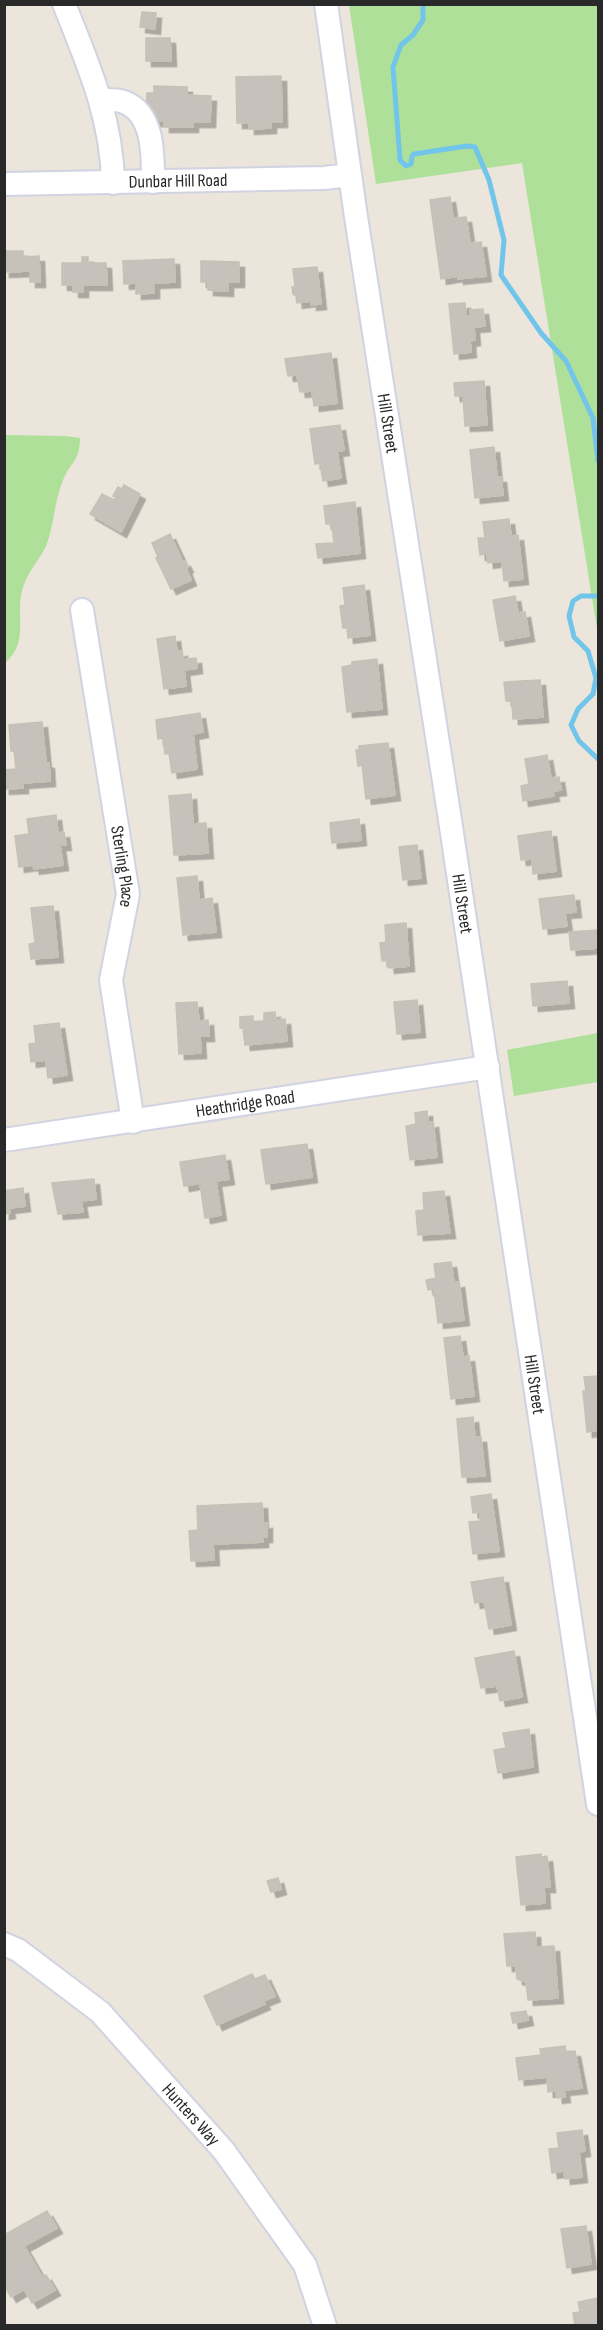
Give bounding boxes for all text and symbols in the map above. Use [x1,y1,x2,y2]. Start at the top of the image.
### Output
street label: Dunbar Hill Road [128,170,228,193]
street label: Hill Street [373,392,403,455]
street label: Sterling Place [106,824,138,909]
street label: Hill Street [447,872,477,936]
street label: Heathridge Road [194,1086,296,1122]
street label: Hill Street [520,1353,549,1416]
street label: Hunters Way [158,2079,224,2150]

